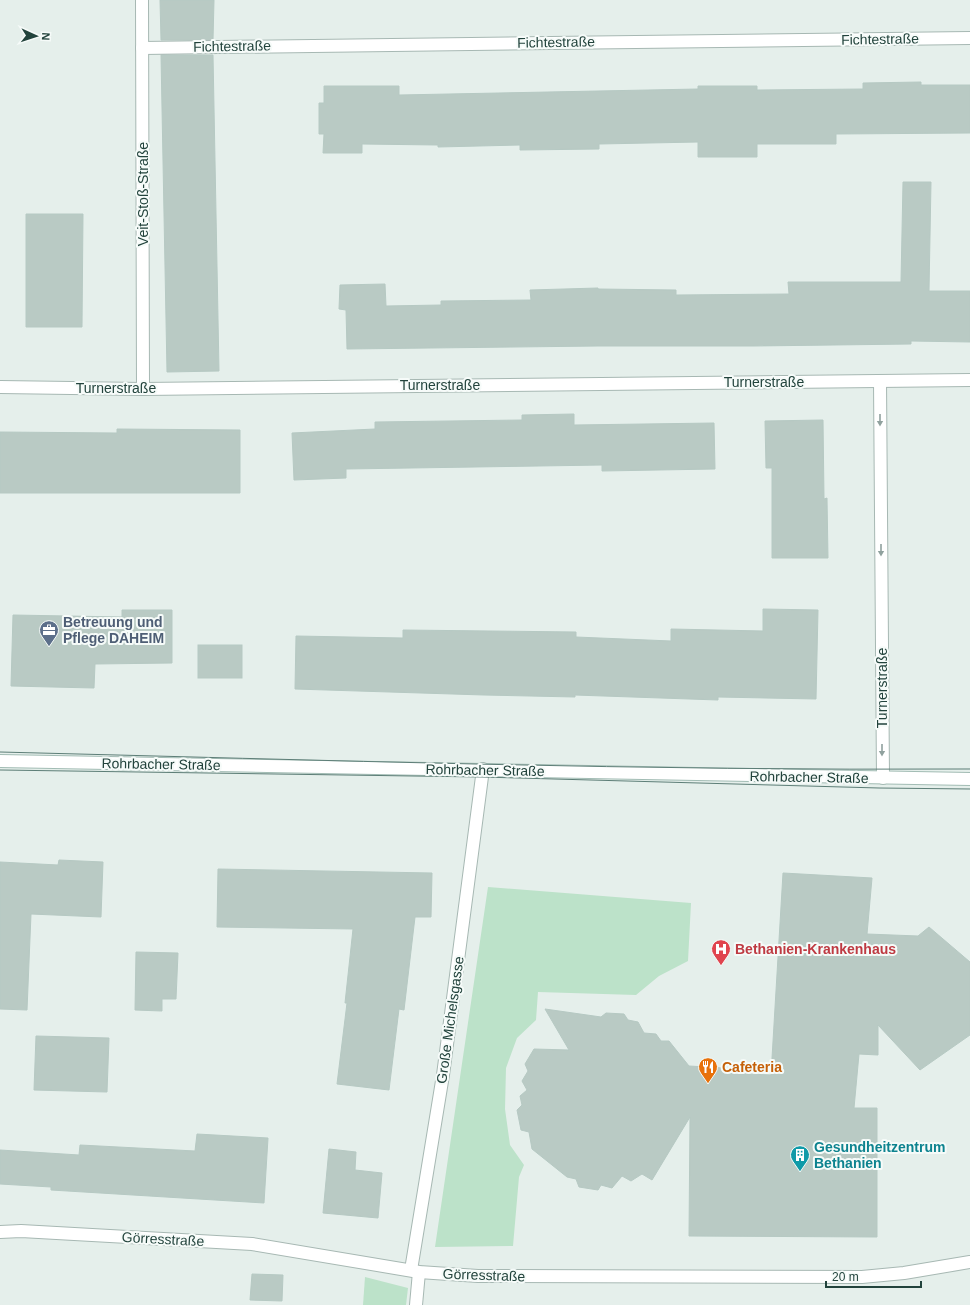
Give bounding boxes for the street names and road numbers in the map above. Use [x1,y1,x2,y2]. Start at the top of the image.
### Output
street label: Fichtestraße [841,30,919,48]
street label: Fichtestraße [517,33,595,51]
street label: Fichtestraße [193,37,271,55]
street label: Veit-Stoß-Straße [135,142,151,246]
street label: Turnerstraße [724,374,804,390]
street label: Turnerstraße [400,377,480,393]
street label: Turnerstraße [76,380,156,396]
street label: Turnerstraße [874,648,890,728]
street label: Rohrbacher Straße [101,755,221,773]
street label: Rohrbacher Straße [425,761,545,779]
street label: Rohrbacher Straße [749,768,869,786]
street label: Große Michelsgasse [433,955,467,1085]
street label: Görresstraße [121,1229,205,1249]
street label: Görresstraße [443,1266,526,1284]

